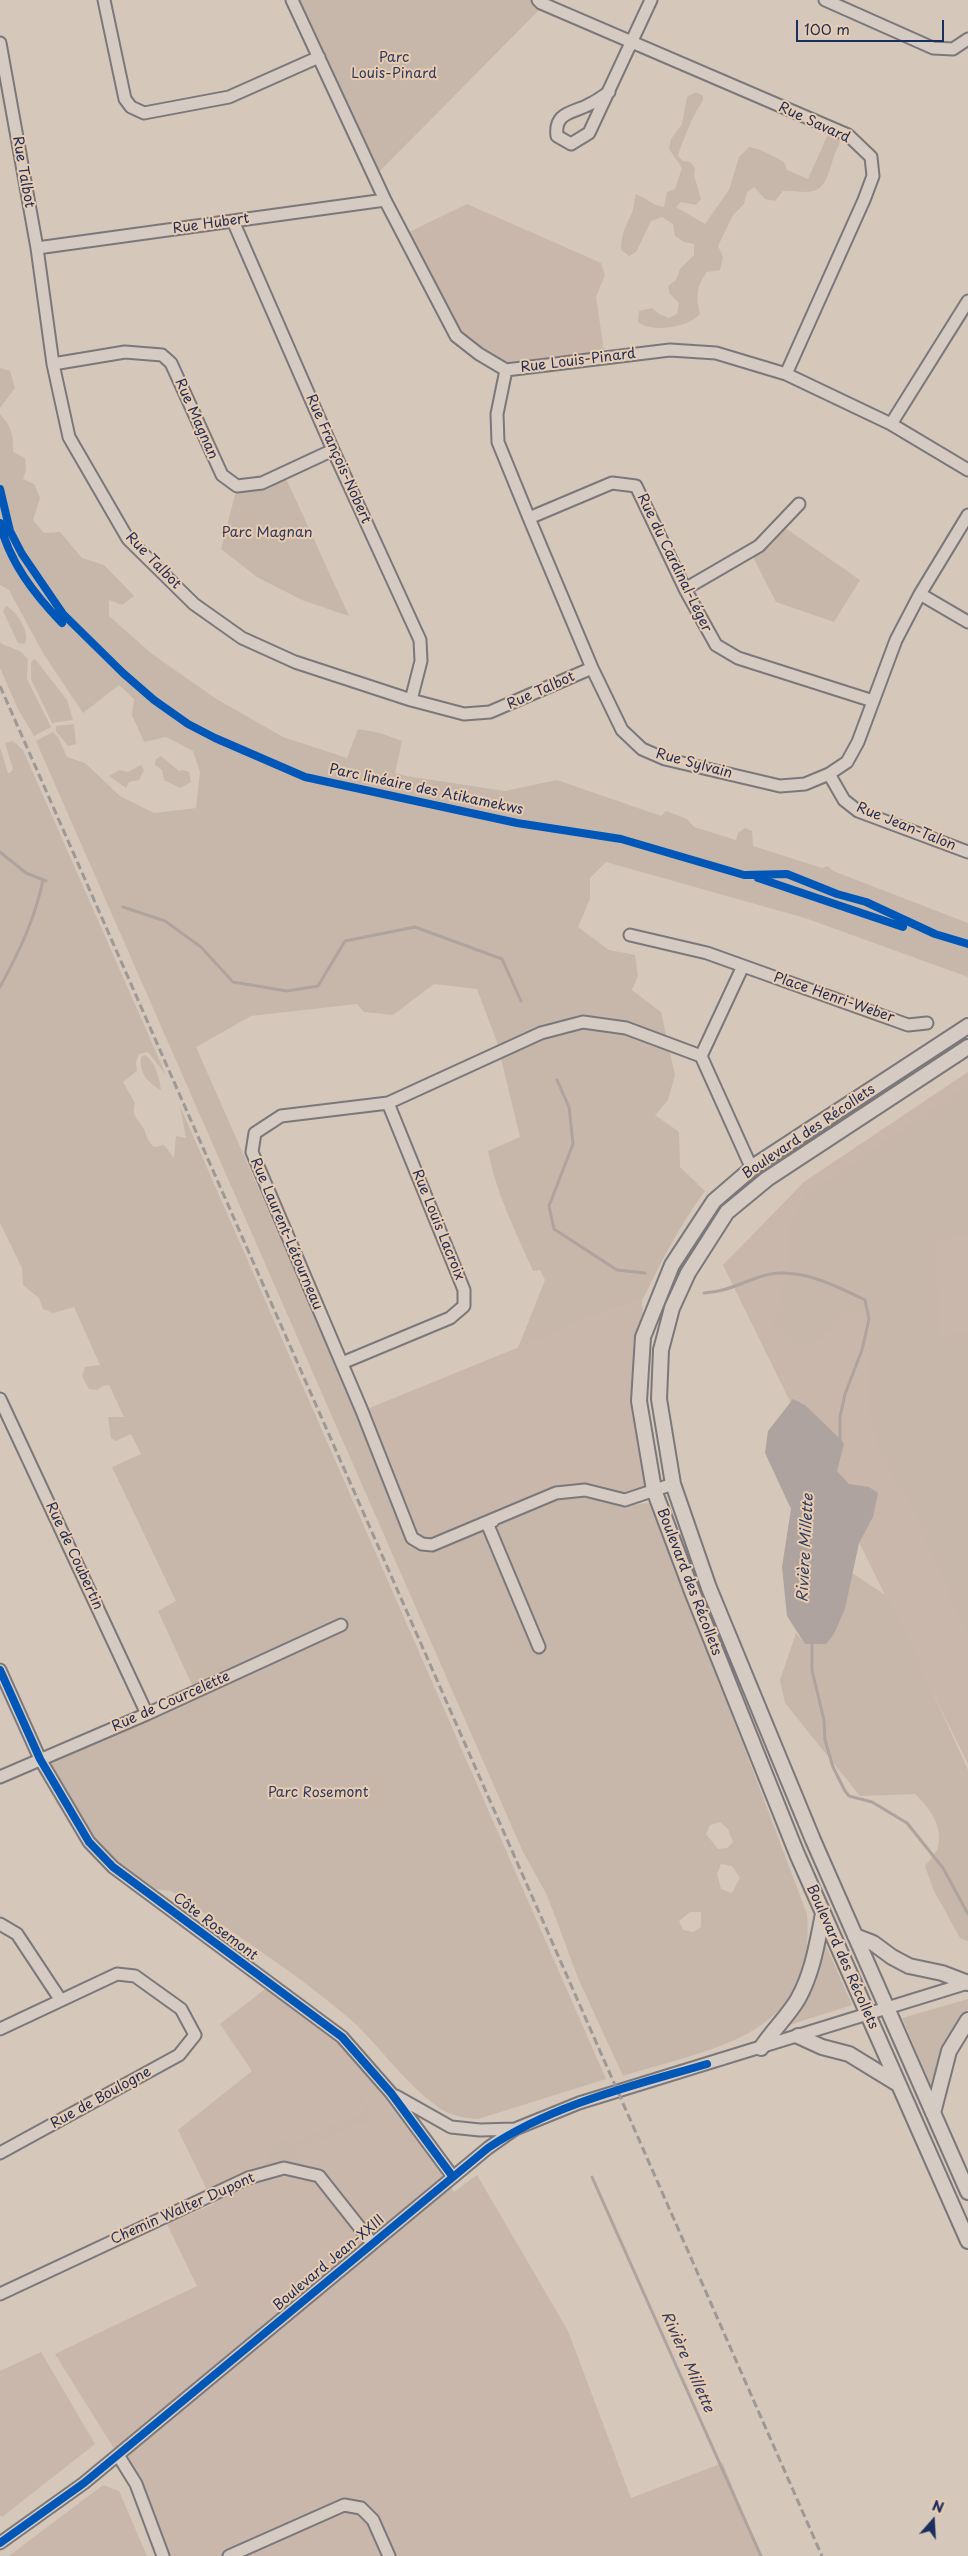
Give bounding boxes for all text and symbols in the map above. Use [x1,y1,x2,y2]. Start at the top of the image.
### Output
scale bar [798,10,946,42]
text: 100 m [804,17,850,40]
park label: Parc Louis-Pinard [351,50,437,82]
street label: Rue Savard [776,99,852,147]
street label: Rue Talbot [8,135,38,209]
street label: Rue Hubert [172,210,250,238]
street label: Rue Louis-Pinard [519,346,637,376]
street label: Rue Magnan [171,376,221,462]
street label: Rue François-Nobert [302,392,374,526]
street label: Rue du Cardinal-Léger [633,491,715,635]
park label: Parc Magnan [222,525,312,541]
street label: Rue Talbot [122,529,184,593]
street label: Rue Talbot [505,669,577,713]
street label: Rue Sylvain [654,746,734,782]
street label: Parc linéaire des Atikamekws [327,761,525,819]
street label: Rue Jean-Talon [854,799,958,855]
street label: Place Henri-Weber [771,969,897,1027]
street label: Boulevard des Récollets [739,1081,879,1183]
street label: Rue Laurent-Létourneau [246,1155,326,1313]
street label: Rue Louis Lacroix [408,1167,468,1283]
water label: Rivière Millette [794,1493,818,1603]
street label: Rue de Coubertin [42,1500,106,1612]
street label: Boulevard des Récollets [653,1506,725,1658]
street label: Rue de Courcelette [109,1668,233,1736]
park label: Parc Rosemont [268,1785,368,1801]
street label: Boulevard des Récollets [802,1882,882,2032]
street label: Côte Rosemont [169,1890,261,1964]
street label: Rue de Boulogne [48,2063,154,2133]
street label: Chemin Walter Dupont [108,2170,258,2248]
street label: Boulevard Jean-XXIII [270,2212,388,2314]
water label: Rivière Millette [657,2309,717,2415]
text: N [929,2495,947,2518]
north arrow [908,2496,958,2546]

